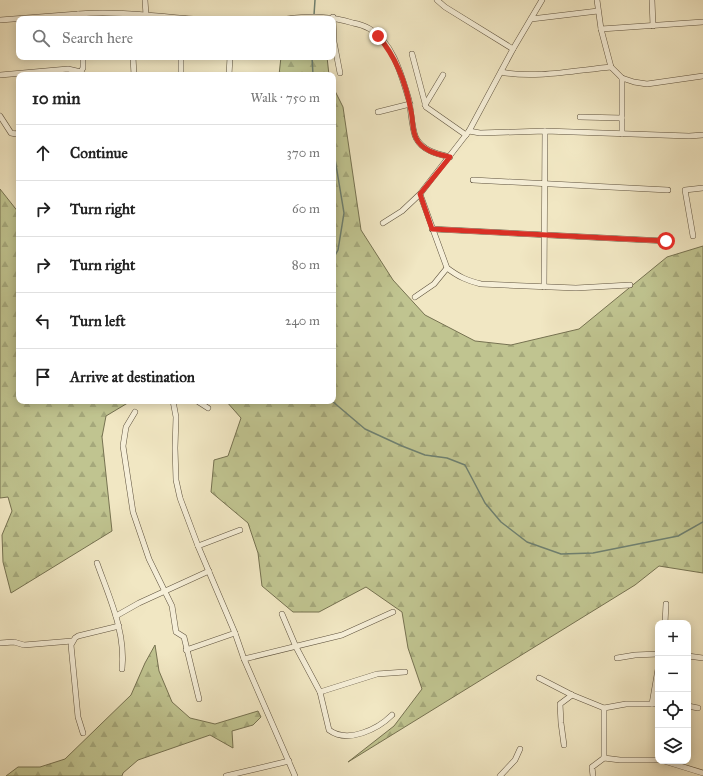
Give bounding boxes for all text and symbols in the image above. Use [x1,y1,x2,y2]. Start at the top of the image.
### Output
search box [16,16,336,60]
icon: search [30,27,52,49]
route end [369,27,387,45]
text: Search here [62,29,133,47]
text: 10 min [32,88,80,109]
text: Walk · 750 m [251,90,320,106]
icon: ahead [32,142,54,164]
text: Continue [70,144,128,162]
text: 370 m [287,145,320,161]
icon: right [32,198,54,220]
text: Turn right [70,200,135,218]
text: 60 m [292,201,320,217]
route start [657,232,675,250]
icon: right [32,254,54,276]
text: Turn right [70,256,135,274]
text: 80 m [292,257,320,273]
icon: left [32,310,54,332]
text: Turn left [70,312,126,330]
text: 240 m [285,313,320,329]
icon: arrive [32,366,54,388]
text: Arrive at destination [70,368,195,386]
map controls [655,620,691,764]
button: + [655,620,691,656]
button: − [655,656,691,692]
button: locate [655,692,691,728]
button: layers [655,728,691,764]

